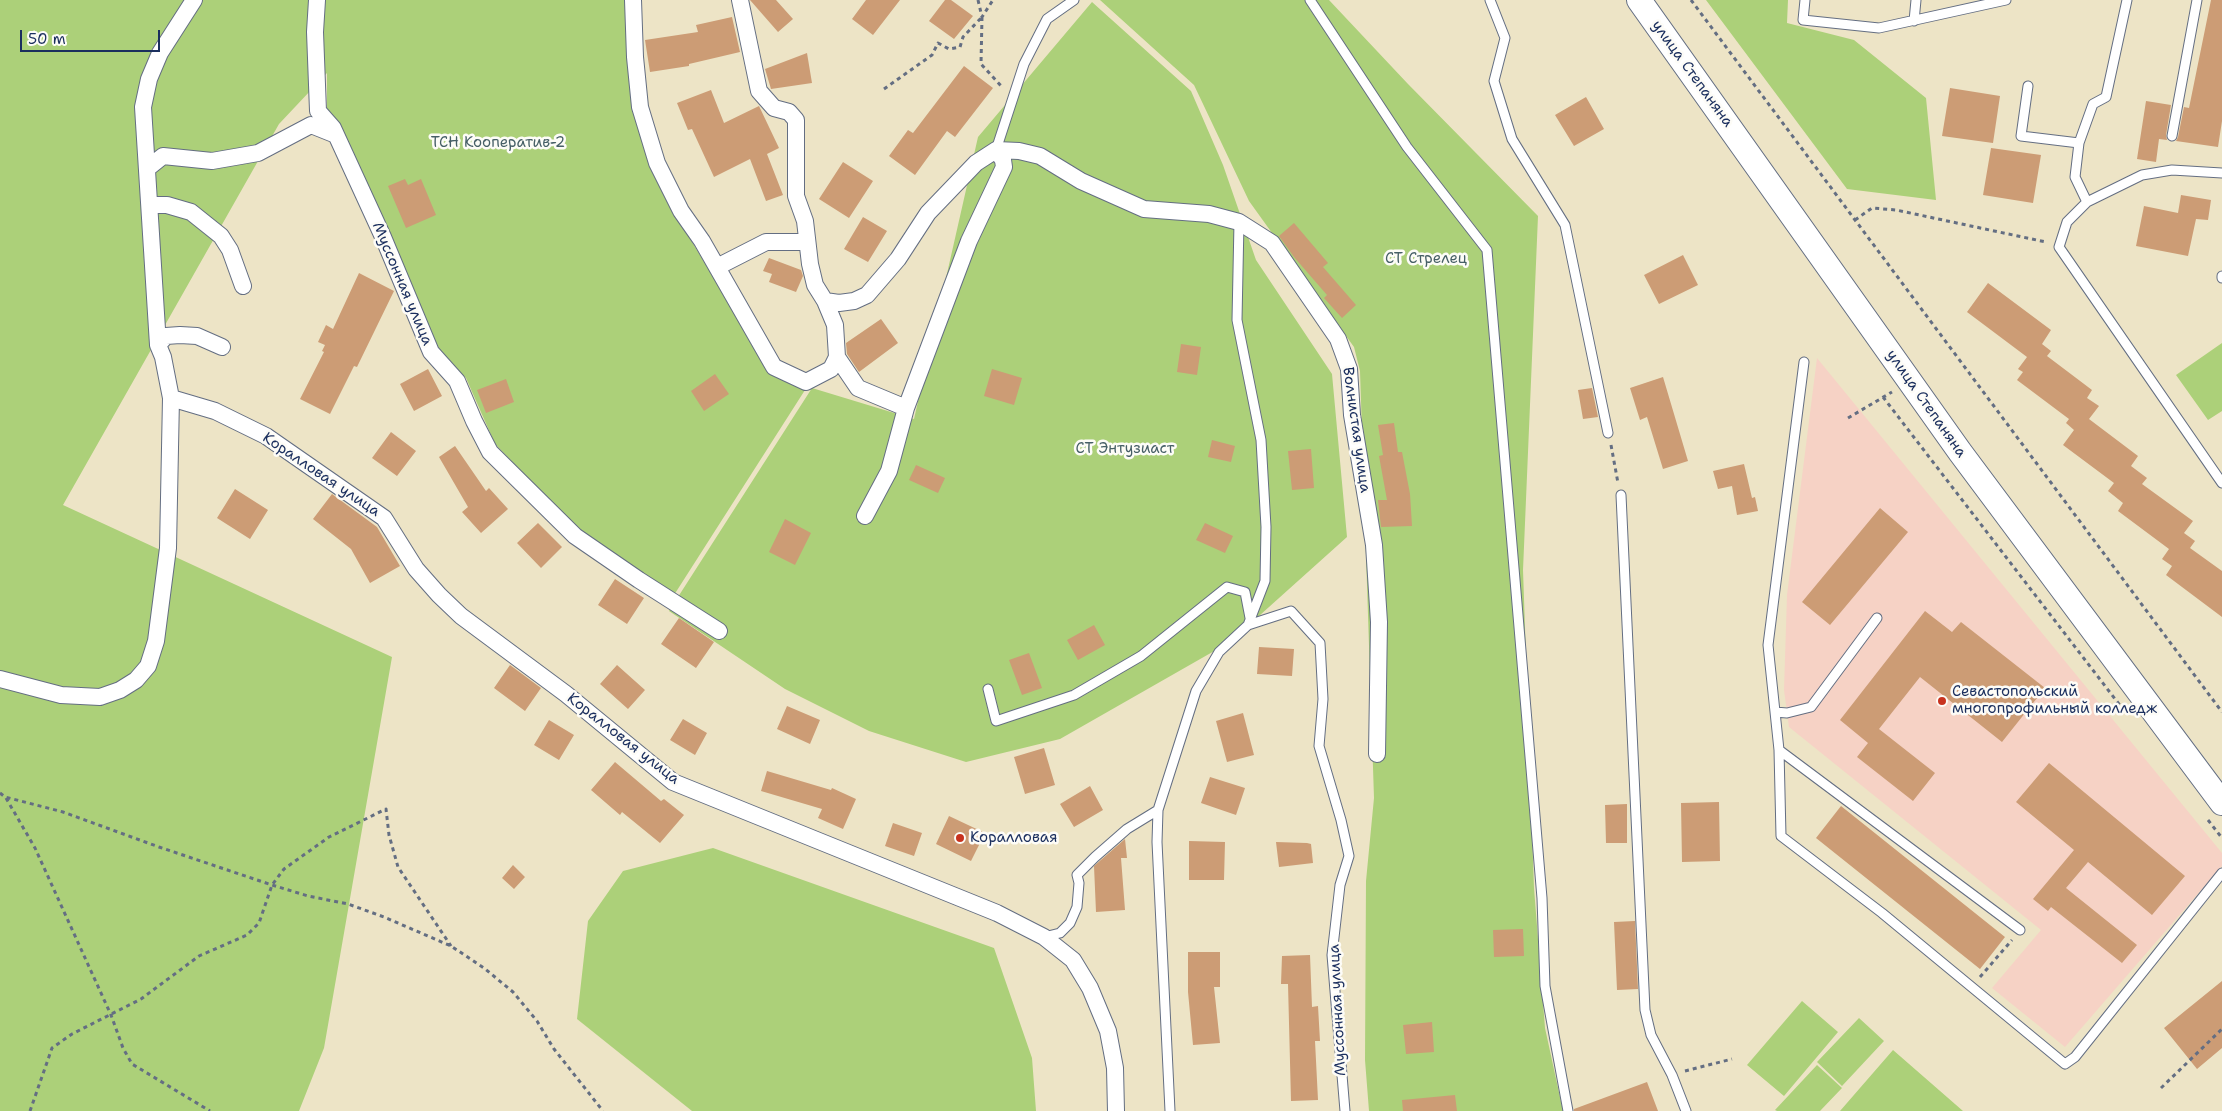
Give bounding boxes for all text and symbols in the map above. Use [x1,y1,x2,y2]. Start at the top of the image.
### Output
street label: улица Степаняна [1647,17,1737,131]
scale bar [22,20,162,52]
text: 50 m [28,29,66,49]
park label: ТСН Кооператив-2 [431,134,565,152]
street label: Муссонная улица [368,220,436,348]
park label: СТ Стрелец [1385,250,1467,268]
street label: улица Степаняна [1882,347,1970,461]
street label: Волнистая улица [1338,366,1374,494]
street label: Коралловая улица [259,429,383,521]
park label: СТ Энтузиаст [1076,440,1174,458]
place label: Севастопольский многопрофильный колледж [1952,683,2157,718]
street label: Коралловая улица [563,690,683,788]
marker: Севастопольский многопрофильный колледж [1936,695,1948,707]
place label: Коралловая [970,829,1057,847]
marker: Коралловая [954,832,966,844]
street label: Муссонная улица [1326,944,1350,1076]

